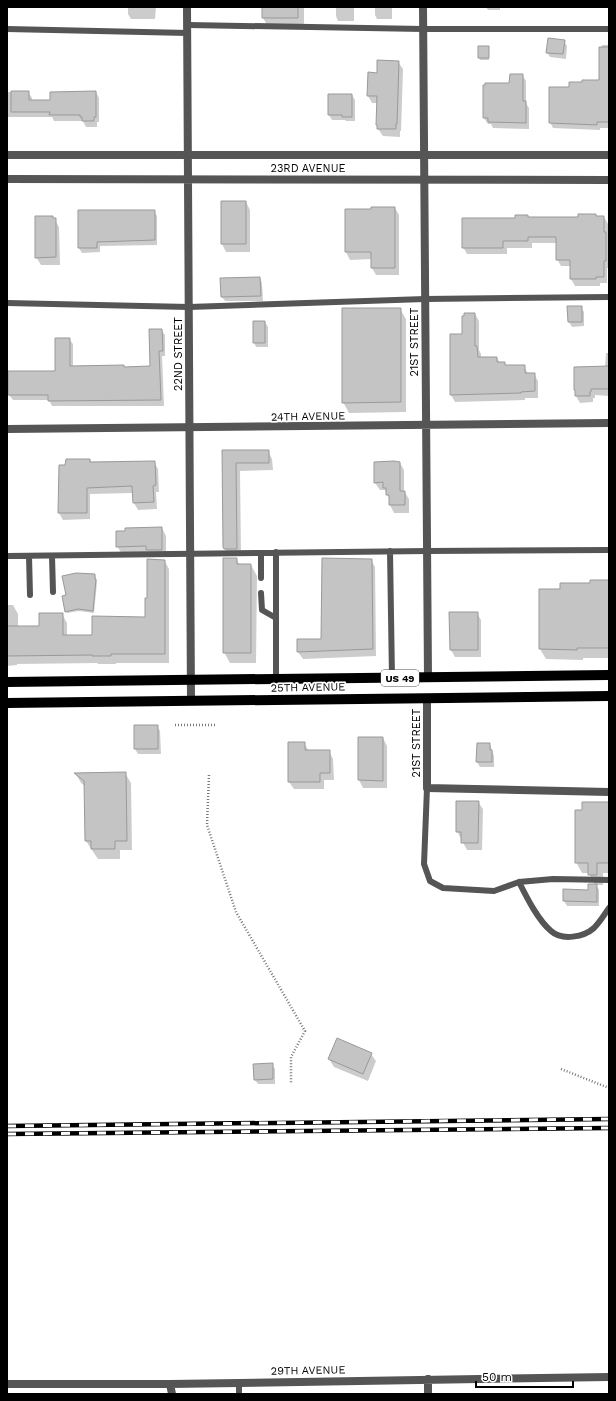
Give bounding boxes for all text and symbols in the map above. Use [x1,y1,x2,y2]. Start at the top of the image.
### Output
street label: 23RD AVENUE [270,162,346,175]
street label: 21ST STREET [408,307,421,376]
street label: 22ND STREET [172,317,185,391]
street label: 24TH AVENUE [271,409,345,424]
road number: US 49 [381,670,419,686]
street label: 25TH AVENUE [271,680,345,695]
street label: 21ST STREET [410,708,423,777]
street label: 29TH AVENUE [271,1363,345,1378]
scale bar [476,1363,573,1389]
text: 50 m [482,1370,512,1384]

